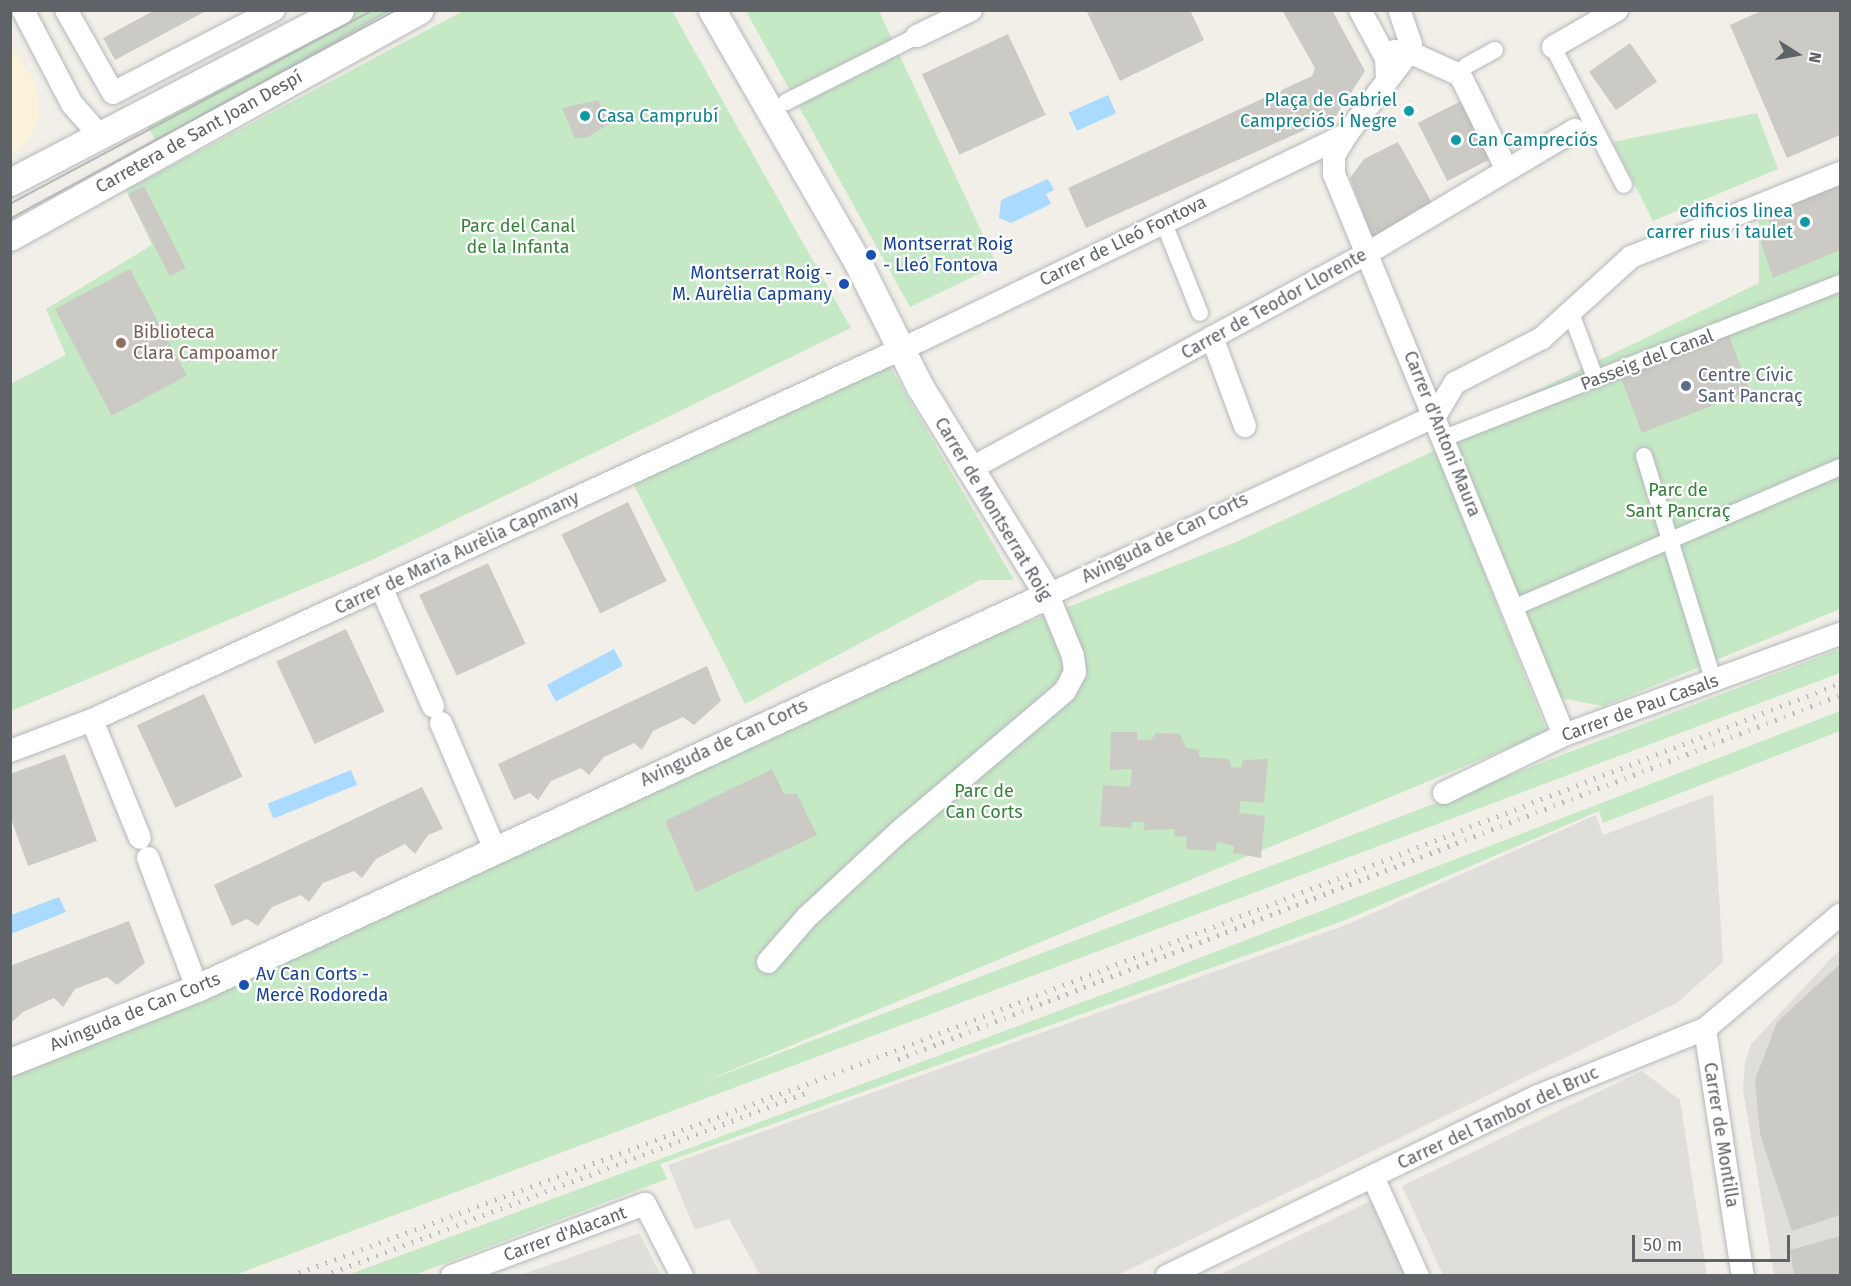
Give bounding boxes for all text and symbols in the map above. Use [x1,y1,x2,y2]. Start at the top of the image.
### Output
north arrow [1767,24,1827,84]
text: N [1805,51,1825,65]
street label: Carretera de Sant Joan Despí [92,66,306,198]
place label: Plaça de Gabriel Campreciós i Negre [1240,90,1397,132]
marker: Plaça de Gabriel Campreciós i Negre [1402,104,1416,118]
place label: Casa Camprubí [597,105,718,127]
marker: Casa Camprubí [578,109,592,123]
place label: Can Campreciós [1468,129,1598,151]
marker: Can Campreciós [1449,133,1463,147]
street label: Carrer de Lleó Fontova [1036,191,1210,291]
place label: edificios linea carrer rius i taulet [1646,201,1793,244]
marker: edificios linea carrer rius i taulet [1798,215,1812,229]
park label: Parc del Canal de la Infanta [461,216,575,258]
place label: Montserrat Roig - Lleó Fontova [883,234,1013,276]
street label: Carrer de Teodor Llorente [1177,244,1371,364]
marker: Montserrat Roig - Lleó Fontova [864,248,878,262]
place label: Montserrat Roig - M. Aurèlia Capmany [672,263,832,306]
marker: Montserrat Roig - M. Aurèlia Capmany [837,277,851,291]
place label: Biblioteca Clara Campoamor [133,322,278,364]
street label: Passeig del Canal [1578,325,1716,395]
marker: Biblioteca Clara Campoamor [114,336,128,350]
street label: Carrer d'Antoni Maura [1399,348,1485,520]
place label: Centre Cívic Sant Pancraç [1698,365,1803,407]
marker: Centre Cívic Sant Pancraç [1679,379,1693,393]
street label: Carrer de Montserrat Roig [930,414,1056,604]
park label: Parc de Sant Pancraç [1626,480,1730,522]
street label: Carrer de Maria Aurèlia Capmany [331,487,583,619]
street label: Avinguda de Can Corts [1078,488,1252,588]
street label: Carrer de Pau Casals [1559,670,1721,746]
street label: Avinguda de Can Corts [637,695,811,791]
park label: Parc de Can Corts [945,781,1023,824]
place label: Av Can Corts - Mercè Rodoreda [256,964,388,1006]
street label: Avinguda de Can Corts [46,968,224,1056]
marker: Av Can Corts - Mercè Rodoreda [237,978,251,992]
street label: Carrer de Montilla [1699,1061,1743,1209]
street label: Carrer del Tambor del Bruc [1394,1062,1602,1174]
street label: Carrer d'Alacant [501,1202,629,1266]
scale bar [1635,1223,1792,1261]
text: 50 m [1643,1234,1682,1256]

